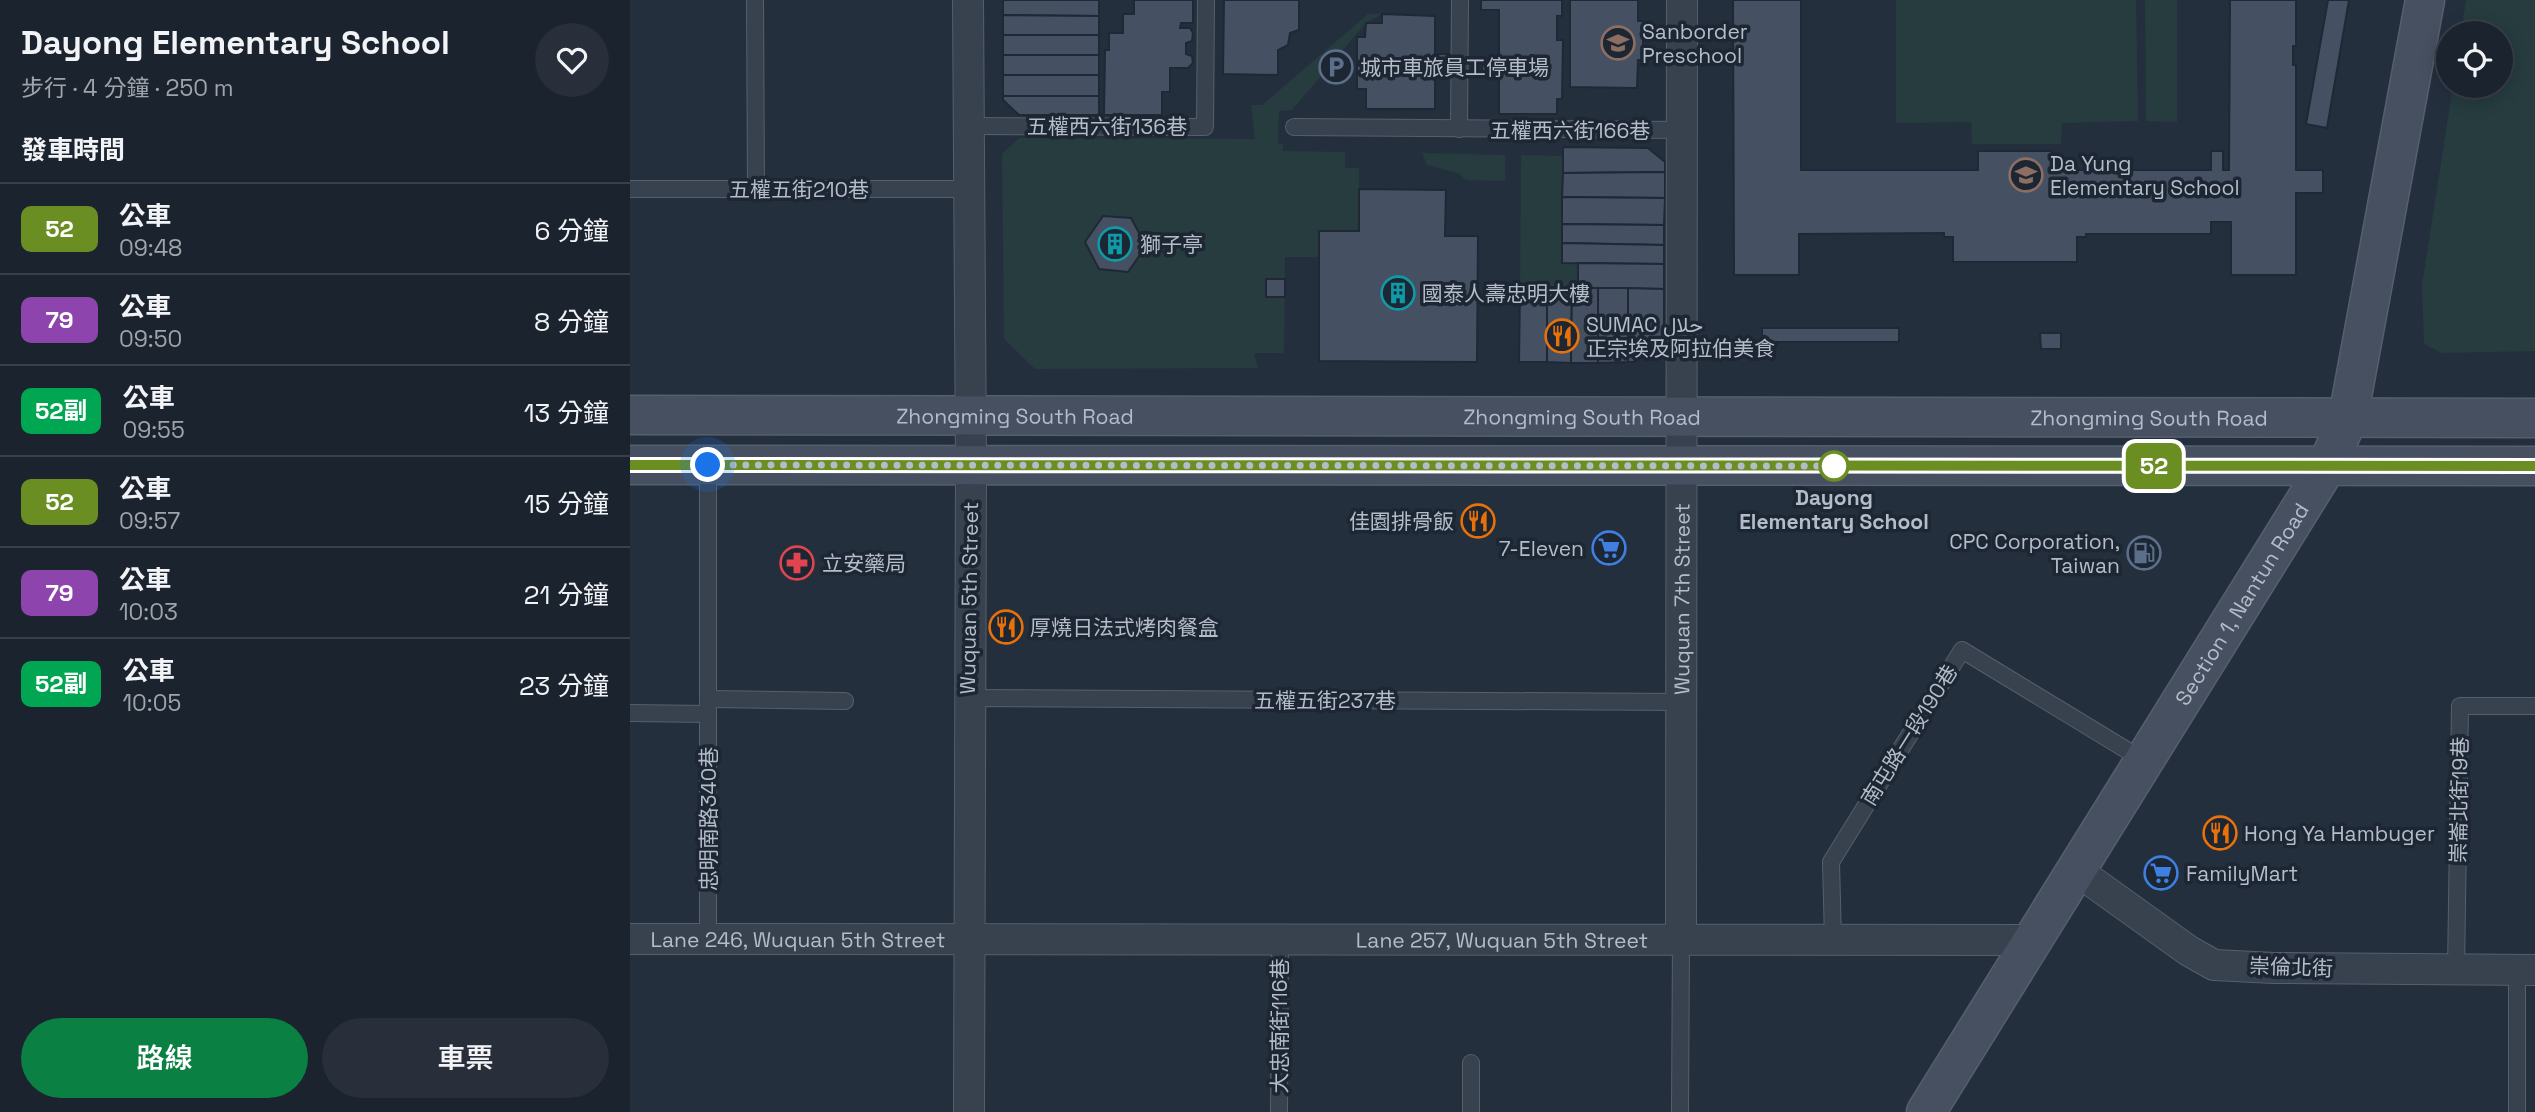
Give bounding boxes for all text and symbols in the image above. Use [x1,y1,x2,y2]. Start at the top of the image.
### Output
place label: Sanborder Preschool [1642,18,1748,69]
map controls [2436,21,2513,98]
button: locate [2436,21,2513,98]
text: Dayong Elementary School [21,22,450,64]
button: heart [535,23,609,97]
school or university icon: Sanborder Preschool [1599,24,1637,62]
parking icon: 城市車旅員工停車場 [1317,48,1355,86]
place label: 城市車旅員工停車場 [1360,54,1549,81]
text: 步行 · 4 分鐘 · 250 m [21,73,234,103]
street label: 五權西六街136巷 [1027,113,1187,140]
street label: 五權西六街166巷 [1490,117,1650,144]
text: 發車時間 [21,133,125,167]
place label: Da Yung Elementary School [2050,150,2240,201]
school or university icon: Da Yung Elementary School [2007,156,2045,194]
street label: 五權五街210巷 [729,176,869,203]
text: 公車 [119,199,171,233]
text: 52 [45,213,74,244]
text: 6 分鐘 [534,214,609,248]
building icon: 獅子亭 [1096,225,1134,263]
place label: 獅子亭 [1140,231,1203,258]
text: 09:48 [119,233,182,263]
building icon: 國泰人壽忠明大樓 [1379,274,1417,312]
place label: 國泰人壽忠明大樓 [1422,280,1590,307]
text: 公車 [119,290,171,324]
text: 79 [45,304,74,335]
text: 8 分鐘 [534,305,609,339]
place label: SUMAC حلال 正宗埃及阿拉伯美食 [1586,311,1775,362]
restaurant icon: SUMAC حلال 正宗埃及阿拉伯美食 [1543,317,1581,355]
text: 09:50 [119,324,182,354]
text: 公車 [122,381,174,415]
text: 52副 [35,395,87,426]
text: 13 分鐘 [524,396,609,430]
street label: Zhongming South Road [896,402,1134,429]
street label: Zhongming South Road [1463,403,1701,430]
street label: Zhongming South Road [2030,404,2268,431]
text: 09:55 [122,415,185,445]
line badge: 52 [2122,443,2186,489]
your location [690,447,725,482]
text: 52 [2140,450,2168,481]
marker: Dayong Elementary School [1819,451,1849,481]
text: 公車 [119,472,171,506]
place label: Dayong Elementary School [1739,484,1929,535]
text: 52 [45,486,74,517]
text: 15 分鐘 [524,487,609,521]
street label: Section 1, Nantun Road [2168,498,2314,710]
street label: Wuquan 5th Street [954,501,984,695]
restaurant icon: 佳園排骨飯 [1459,502,1497,540]
street label: Wuquan 7th Street [1668,503,1695,695]
text: 09:57 [119,506,180,536]
place label: 佳園排骨飯 [1349,508,1454,535]
place label: CPC Corporation, Taiwan [1949,528,2120,579]
supermarket icon: 7-Eleven [1590,529,1628,567]
fuel station icon: CPC Corporation, Taiwan [2125,534,2163,572]
place label: 7-Eleven [1499,535,1584,562]
pharmacy icon: 立安藥局 [778,544,816,582]
place label: 立安藥局 [822,550,906,577]
text: 公車 [119,563,171,597]
text: 79 [45,577,74,608]
text: 21 分鐘 [524,578,609,612]
text: 10:03 [119,597,178,627]
restaurant icon: 厚燒日法式烤肉餐盒 [987,608,1025,646]
place label: 厚燒日法式烤肉餐盒 [1030,614,1219,641]
text: 公車 [122,654,174,688]
street label: 南屯路一段190巷 [1855,660,1963,810]
text: 52副 [35,668,87,699]
text: 23 分鐘 [519,669,609,703]
street label: 五權五街237巷 [1254,687,1396,714]
text: 10:05 [122,688,181,718]
street label: 崇崙北街19巷 [2444,736,2474,864]
street label: 忠明南路340巷 [695,747,722,891]
restaurant icon: Hong Ya Hambuger [2201,814,2239,852]
place label: Hong Ya Hambuger [2244,820,2435,847]
supermarket icon: FamilyMart [2142,854,2180,892]
place label: FamilyMart [2186,860,2298,887]
street label: Lane 246, Wuquan 5th Street [651,926,945,953]
street label: Lane 257, Wuquan 5th Street [1356,926,1648,953]
street label: 崇倫北街 [2249,952,2333,982]
street label: 大忠南街116巷 [1266,958,1293,1094]
button: 路線 [21,1018,308,1098]
button: 車票 [322,1018,609,1098]

